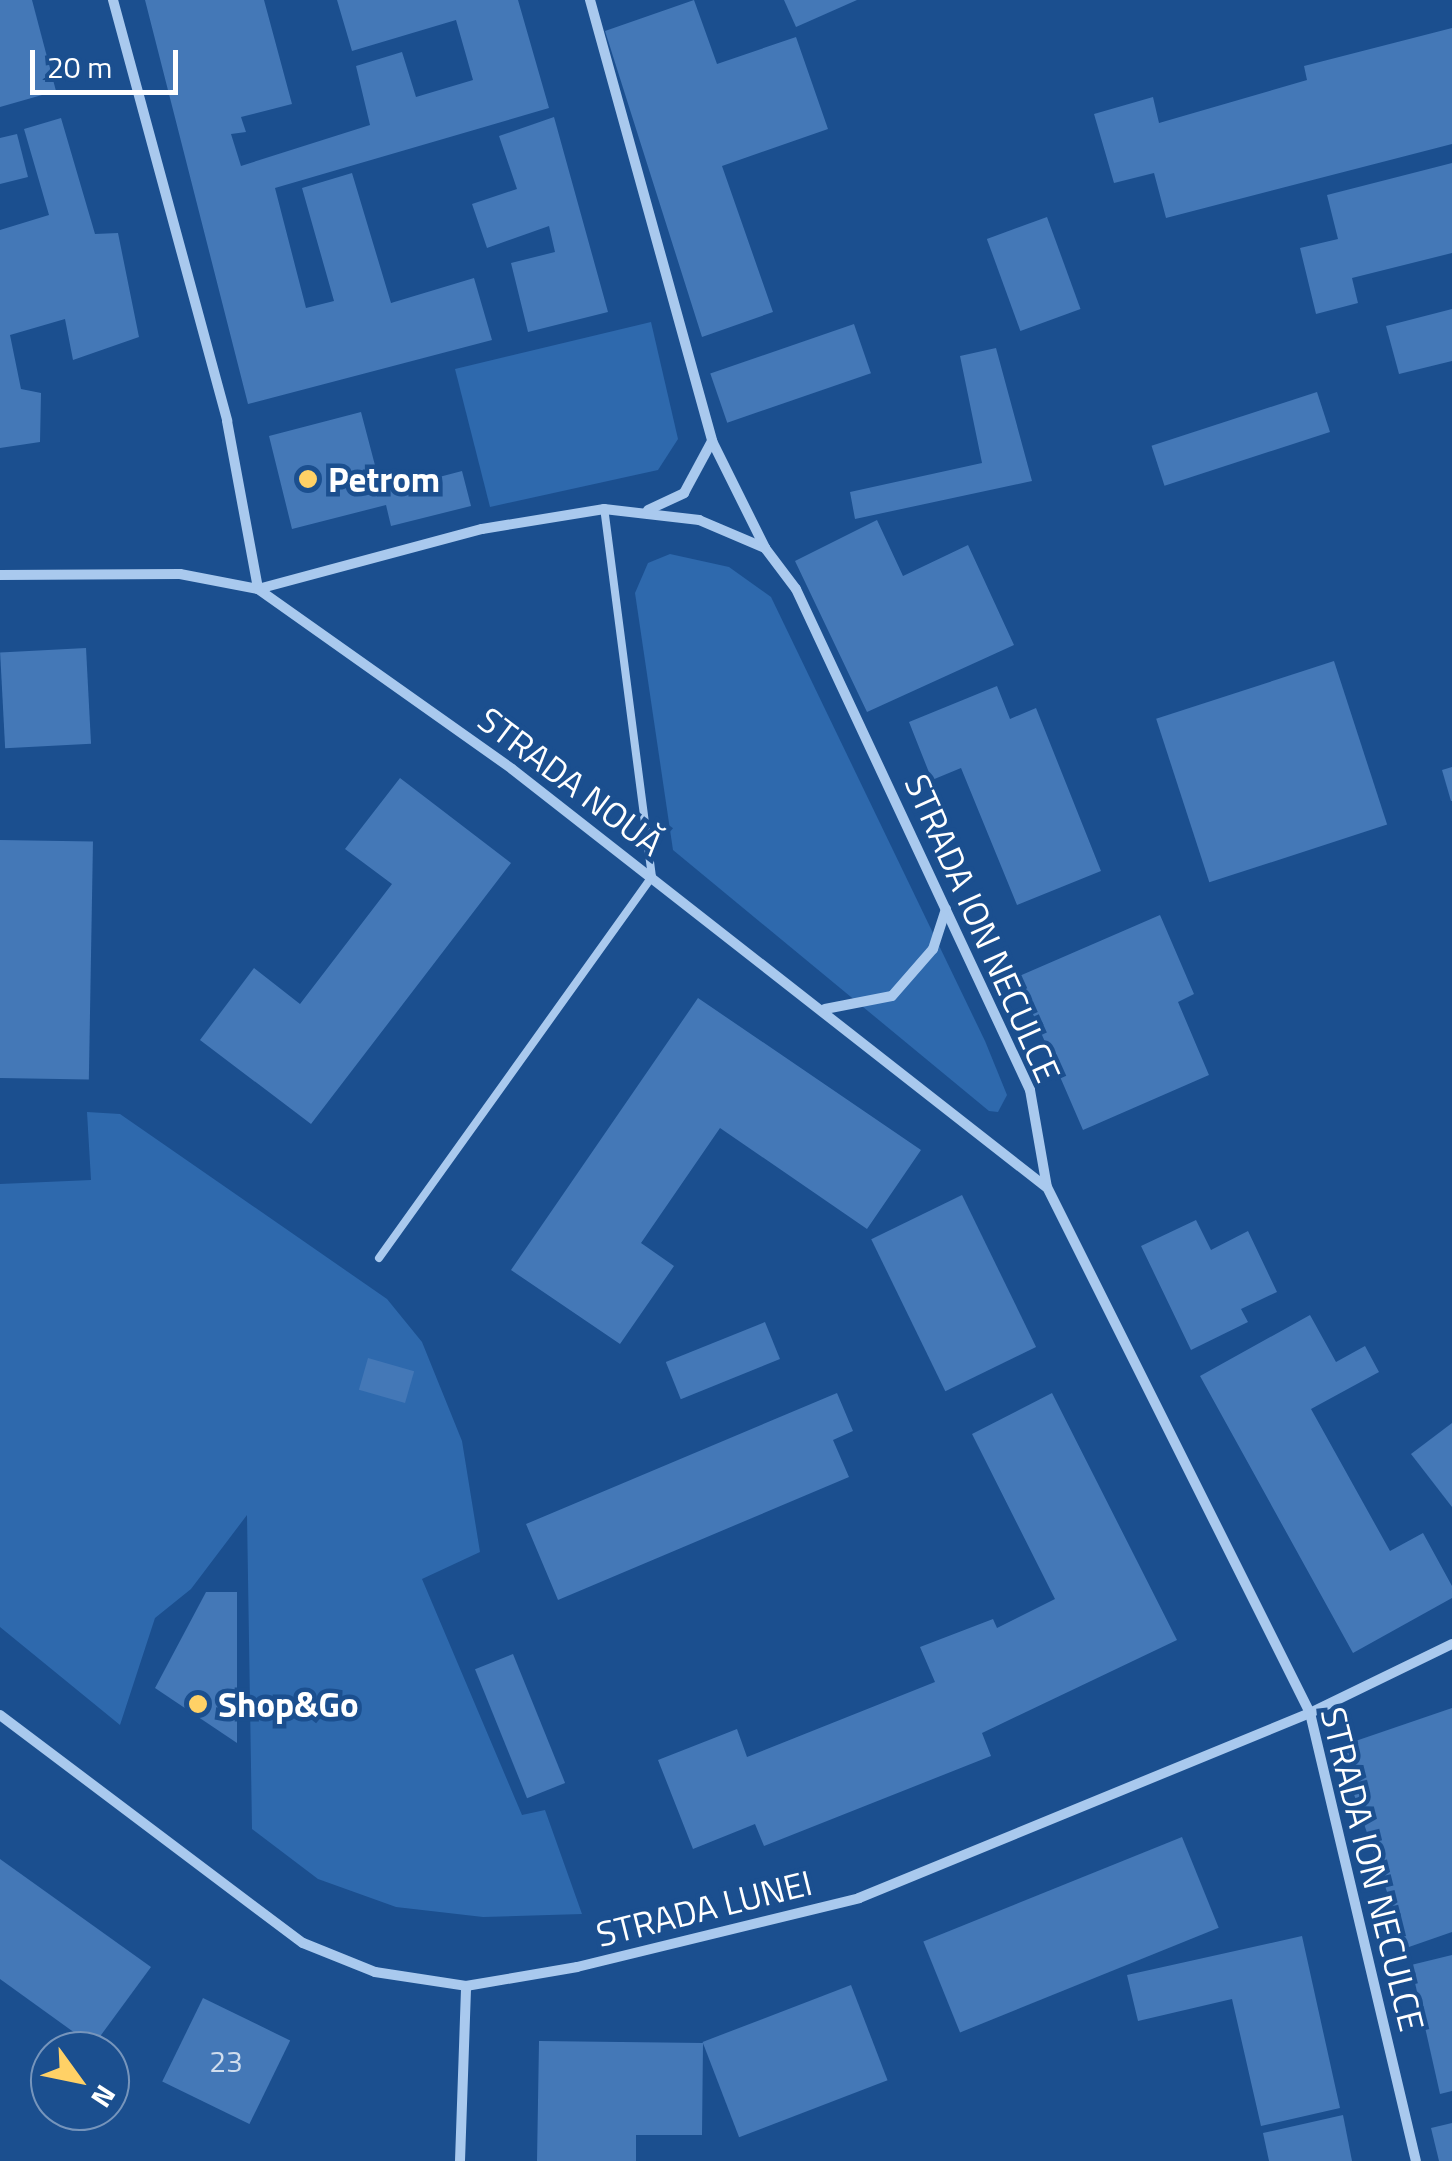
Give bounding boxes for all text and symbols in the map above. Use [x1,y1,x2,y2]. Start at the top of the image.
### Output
scale bar [35,30,182,92]
text: 20 m [47,44,112,90]
place label: Petrom [328,458,440,500]
marker: Petrom [297,468,319,490]
street label: STRADA NOUĂ [470,698,672,864]
street label: STRADA ION NECULCE [896,768,1070,1088]
place label: Shop&Go [218,1683,359,1725]
marker: Shop&Go [187,1693,209,1715]
street label: STRADA ION NECULCE [1312,1703,1434,2035]
street label: STRADA LUNEI [592,1861,816,1955]
north arrow [30,2031,130,2131]
house number: 23 [209,2043,243,2079]
text: N [81,2077,127,2116]

